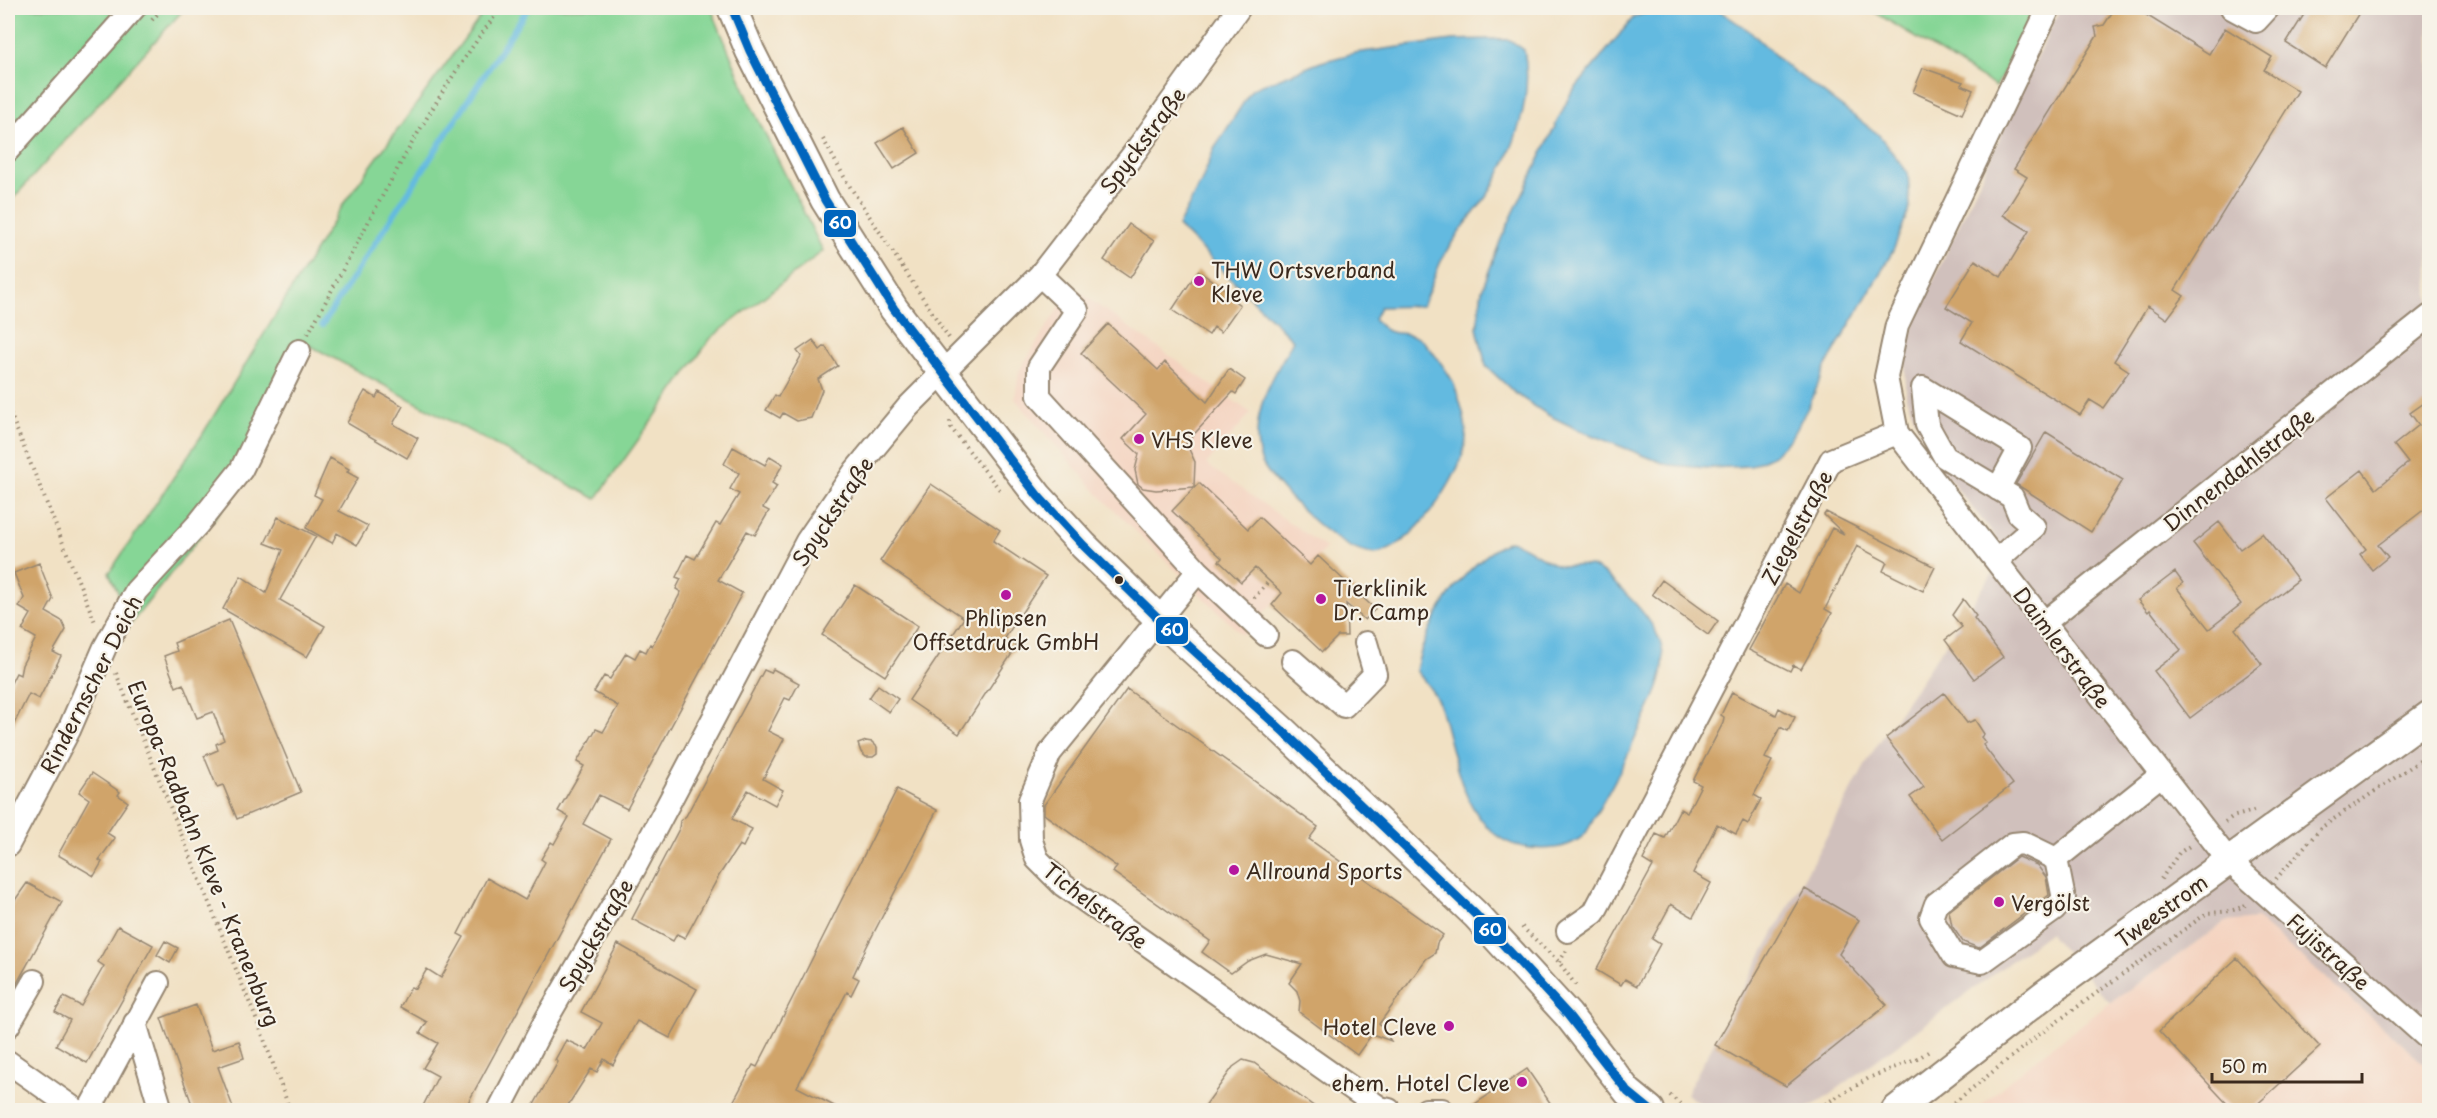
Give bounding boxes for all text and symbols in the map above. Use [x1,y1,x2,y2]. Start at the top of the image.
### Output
street label: Spyckstraße [1091,80,1193,200]
line badge: 60 [823,209,857,238]
text: 60 [828,210,852,234]
place label: THW Ortsverband Kleve [1211,253,1396,309]
marker: THW Ortsverband Kleve [1192,274,1206,288]
street label: Dinnendahlstraße [2155,399,2321,539]
place label: VHS Kleve [1151,423,1253,455]
marker: VHS Kleve [1132,432,1146,446]
street label: Spyckstraße [783,450,881,572]
street label: Ziegelstraße [1752,464,1840,590]
place label: Tierklinik Dr. Camp [1333,571,1429,627]
unlabelled marker [1113,574,1125,586]
street label: Daimlerstraße [2007,579,2119,715]
marker: Phlipsen Offsetdruck GmbH [999,588,1013,602]
street label: Rindernscher Deich [31,589,149,779]
marker: Tierklinik Dr. Camp [1314,592,1328,606]
place label: Phlipsen Offsetdruck GmbH [913,601,1099,657]
line badge: 60 [1155,616,1189,645]
text: 60 [1160,617,1184,641]
street label: Europa-Radbahn Kleve - Kranenburg [121,675,289,1031]
street label: Tichelstraße [1037,854,1155,956]
place label: Allround Sports [1246,854,1402,886]
marker: Allround Sports [1227,863,1241,877]
street label: Tweestrom [2108,866,2214,954]
street label: Spyckstraße [550,872,640,998]
place label: Vergölst [2011,886,2090,918]
marker: Vergölst [1992,895,2006,909]
street label: Fujistraße [2280,905,2378,997]
line badge: 60 [1473,916,1507,945]
text: 60 [1478,917,1502,941]
place label: Hotel Cleve [1323,1010,1437,1042]
marker: Hotel Cleve [1442,1019,1456,1033]
scale bar [2212,1046,2362,1084]
text: 50 m [2221,1052,2268,1079]
place label: ehem. Hotel Cleve [1332,1066,1510,1098]
marker: ehem. Hotel Cleve [1515,1075,1529,1089]

